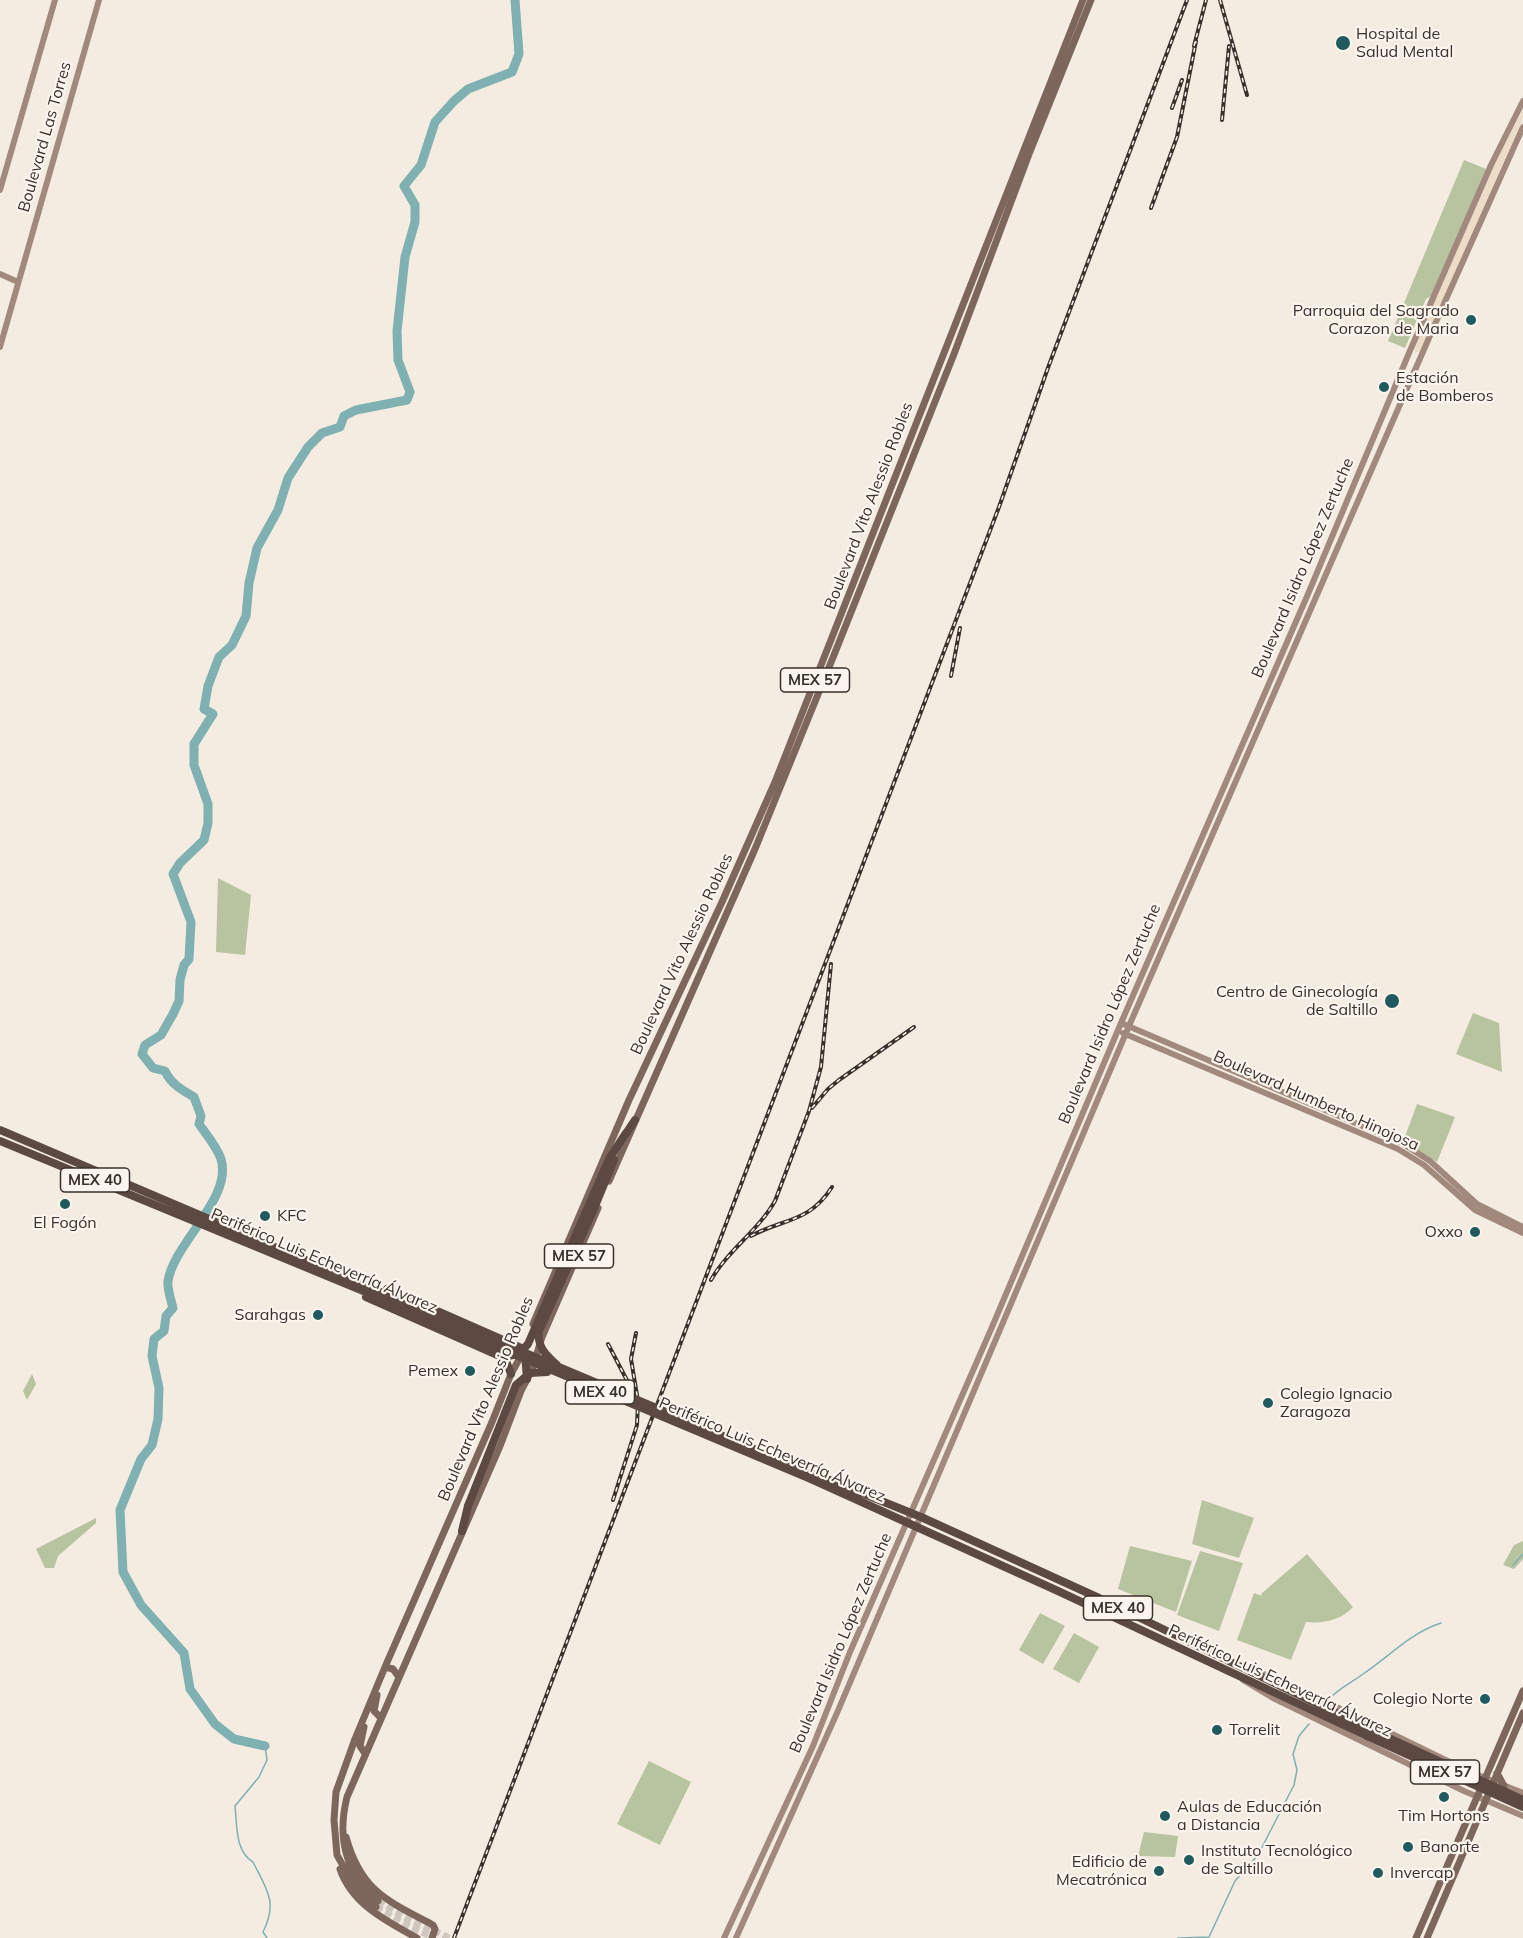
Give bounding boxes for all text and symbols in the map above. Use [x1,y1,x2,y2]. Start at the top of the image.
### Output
place label: Hospital de Salud Mental [1356,24,1453,62]
marker: Hospital de Salud Mental [1334,34,1352,52]
street label: Boulevard Las Torres [14,60,76,214]
place label: Parroquia del Sagrado Corazon de Maria [1293,301,1459,339]
marker: Parroquia del Sagrado Corazon de Maria [1464,313,1478,327]
place label: Estación de Bomberos [1396,368,1494,406]
marker: Estación de Bomberos [1377,380,1391,394]
street label: Boulevard Vito Alessio Robles [821,400,917,612]
street label: Boulevard Isidro López Zertuche [1248,455,1358,681]
road number: MEX 57 [780,668,850,692]
street label: Boulevard Vito Alessio Robles [627,850,737,1058]
street label: Boulevard Isidro López Zertuche [1055,901,1165,1127]
place label: Centro de Ginecología de Saltillo [1216,982,1378,1020]
marker: Centro de Ginecología de Saltillo [1383,992,1401,1010]
street label: Boulevard Humberto Hinojosa [1210,1047,1422,1155]
road number: MEX 40 [60,1168,130,1192]
marker: El Fogón [58,1197,72,1211]
street label: Periférico Luis Echeverría Álvarez [208,1204,440,1318]
place label: KFC [277,1206,307,1226]
marker: KFC [258,1209,272,1223]
place label: El Fogón [33,1213,97,1233]
place label: Oxxo [1425,1222,1463,1242]
marker: Oxxo [1468,1225,1482,1239]
road number: MEX 57 [544,1244,614,1268]
street label: Boulevard Vito Alessio Robles [434,1294,538,1504]
place label: Sarahgas [235,1305,306,1325]
marker: Sarahgas [311,1308,325,1322]
place label: Pemex [408,1361,458,1381]
marker: Pemex [463,1364,477,1378]
road number: MEX 40 [566,1380,634,1404]
place label: Colegio Ignacio Zaragoza [1280,1384,1392,1422]
street label: Periférico Luis Echeverría Álvarez [656,1393,888,1507]
marker: Colegio Ignacio Zaragoza [1261,1396,1275,1410]
street label: Boulevard Isidro López Zertuche [786,1530,896,1756]
road number: MEX 40 [1084,1596,1152,1620]
street label: Periférico Luis Echeverría Álvarez [1165,1621,1395,1741]
place label: Colegio Norte [1373,1689,1473,1709]
marker: Colegio Norte [1478,1692,1492,1706]
place label: Torrelit [1229,1720,1280,1740]
marker: Torrelit [1210,1723,1224,1737]
road number: MEX 57 [1410,1760,1480,1784]
marker: Tim Hortons [1437,1790,1451,1804]
place label: Aulas de Educación a Distancia [1177,1797,1322,1835]
place label: Tim Hortons [1398,1806,1490,1826]
marker: Aulas de Educación a Distancia [1158,1809,1172,1823]
place label: Banorte [1420,1837,1479,1857]
marker: Banorte [1401,1840,1415,1854]
place label: Instituto Tecnológico de Saltillo [1201,1841,1352,1879]
place label: Edificio de Mecatrónica [1056,1852,1147,1890]
marker: Instituto Tecnológico de Saltillo [1182,1853,1196,1867]
place label: Invercap [1390,1863,1453,1883]
marker: Edificio de Mecatrónica [1152,1864,1166,1878]
marker: Invercap [1371,1866,1385,1880]

